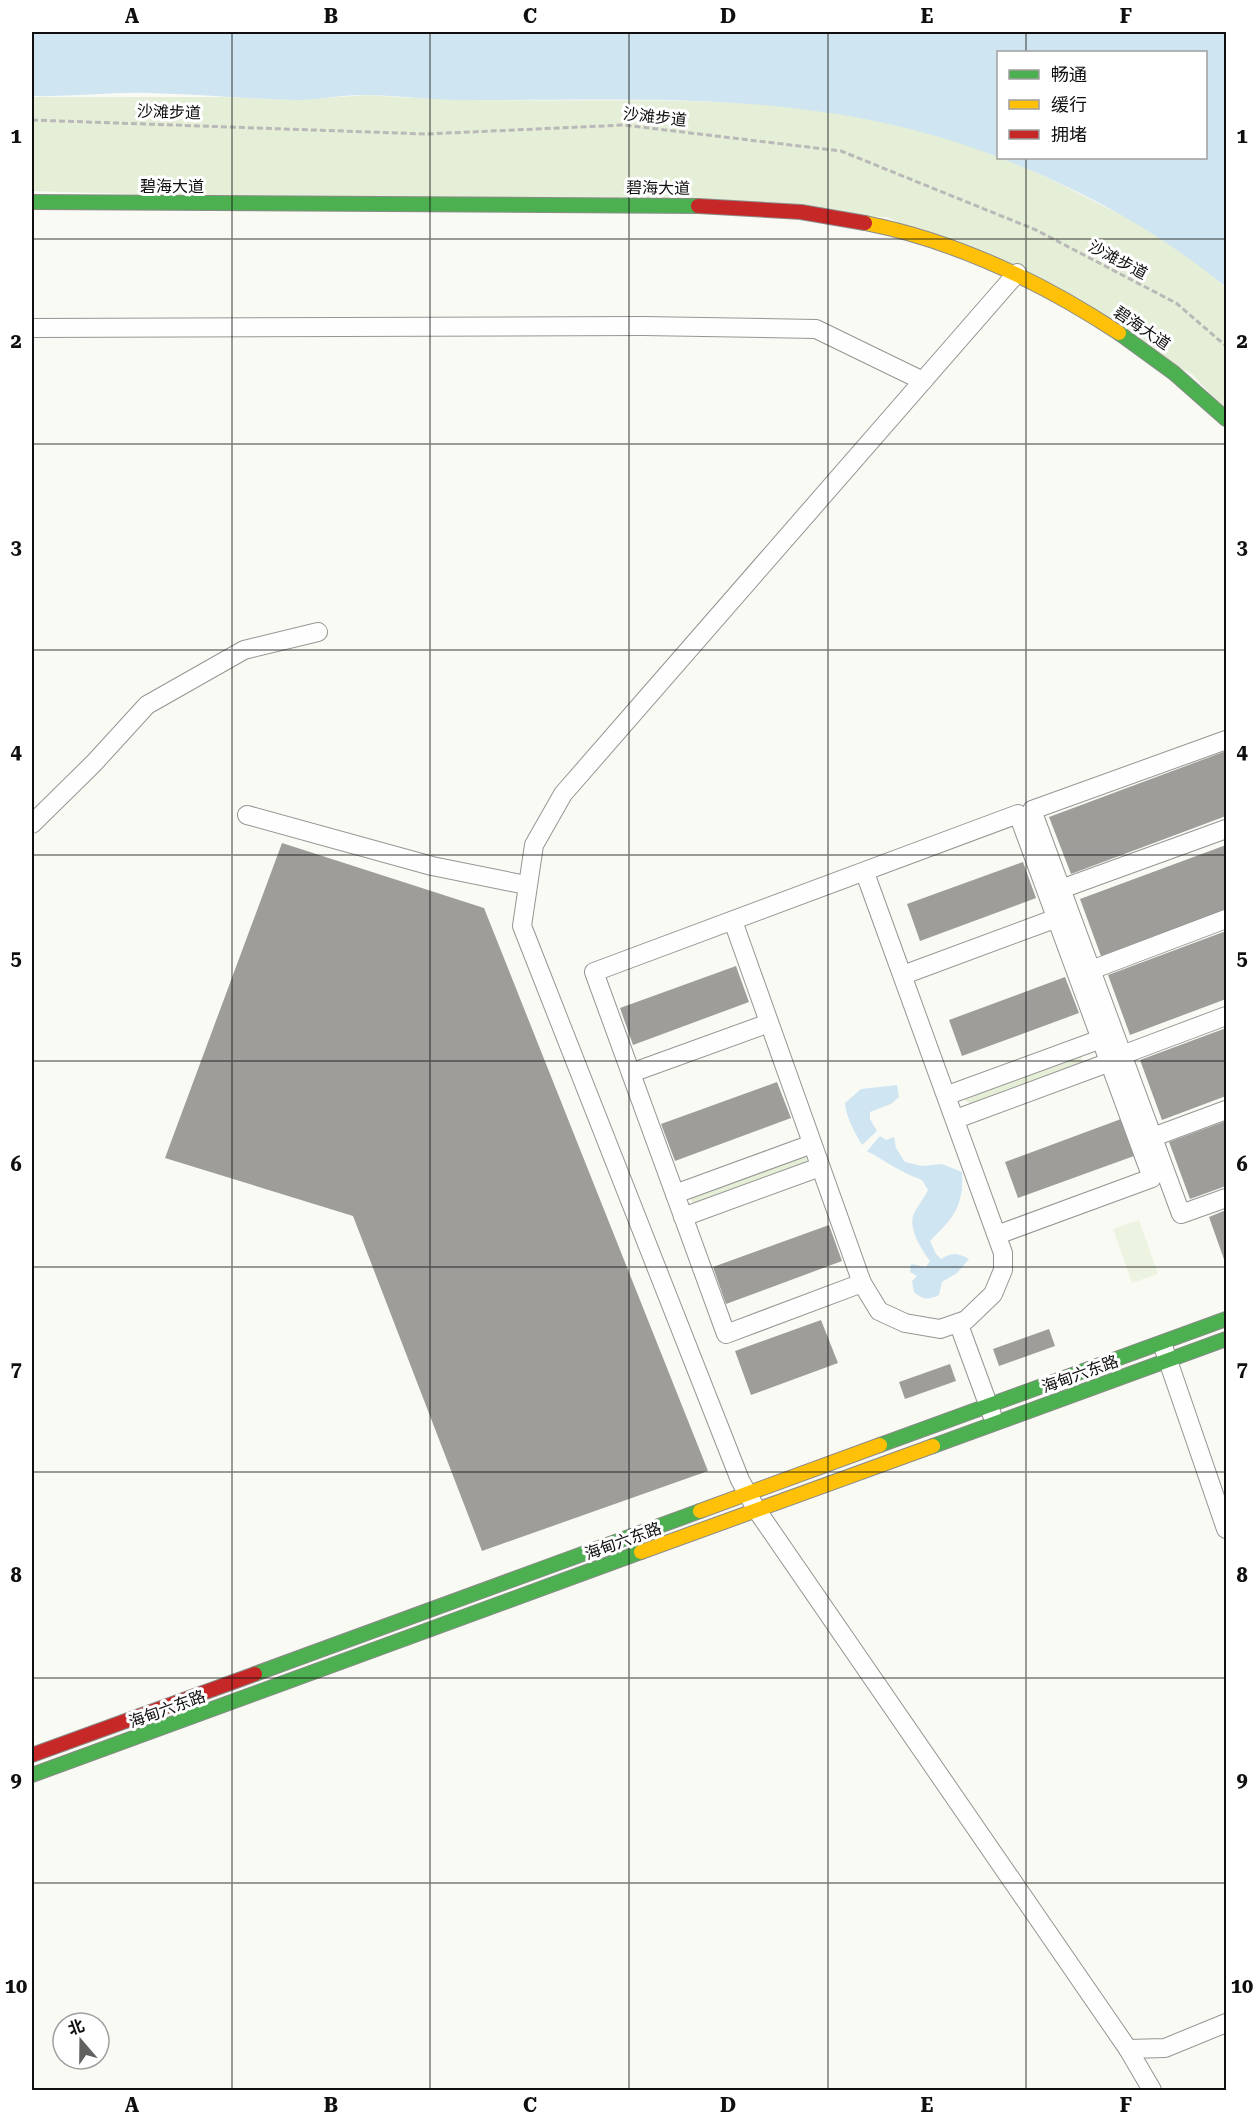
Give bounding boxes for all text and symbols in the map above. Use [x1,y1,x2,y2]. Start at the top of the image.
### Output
text: A [125,4,140,28]
text: B [324,4,338,28]
text: C [523,4,537,28]
text: D [720,4,736,28]
text: E [921,4,934,28]
text: F [1120,4,1132,28]
legend [997,51,1207,159]
text: 畅通 [1051,64,1087,85]
text: 缓行 [1051,94,1087,115]
street label: 沙滩步道 [137,101,201,123]
street label: 沙滩步道 [622,104,688,130]
text: 1 [10,124,22,148]
text: 拥堵 [1051,124,1087,145]
text: 1 [1236,124,1248,148]
street label: 碧海大道 [140,177,204,196]
street label: 碧海大道 [626,178,690,198]
street label: 沙滩步道 [1085,237,1151,283]
street label: 碧海大道 [1110,302,1174,354]
text: 2 [10,329,22,353]
text: 2 [1236,329,1248,353]
text: 3 [10,535,22,559]
text: 3 [1236,535,1248,559]
text: 4 [10,740,22,764]
text: 4 [1236,740,1248,764]
text: 5 [10,946,22,970]
text: 5 [1236,946,1248,970]
text: 6 [10,1152,22,1176]
text: 6 [1236,1152,1248,1176]
street label: 海甸六东路 [1039,1351,1121,1397]
text: 7 [10,1357,22,1381]
text: 7 [1236,1357,1248,1381]
street label: 海甸六东路 [582,1518,664,1564]
text: 8 [10,1563,22,1587]
text: 8 [1236,1563,1248,1587]
street label: 海甸六东路 [126,1686,208,1732]
text: 9 [10,1768,22,1792]
text: 9 [1236,1768,1248,1792]
text: 10 [5,1974,27,1998]
text: 10 [1231,1974,1253,1998]
north arrow [51,2011,111,2071]
text: 北 [65,2016,87,2039]
text: A [125,2093,140,2117]
text: B [324,2093,338,2117]
text: C [523,2093,537,2117]
text: D [720,2093,736,2117]
text: E [921,2093,934,2117]
text: F [1120,2093,1132,2117]

